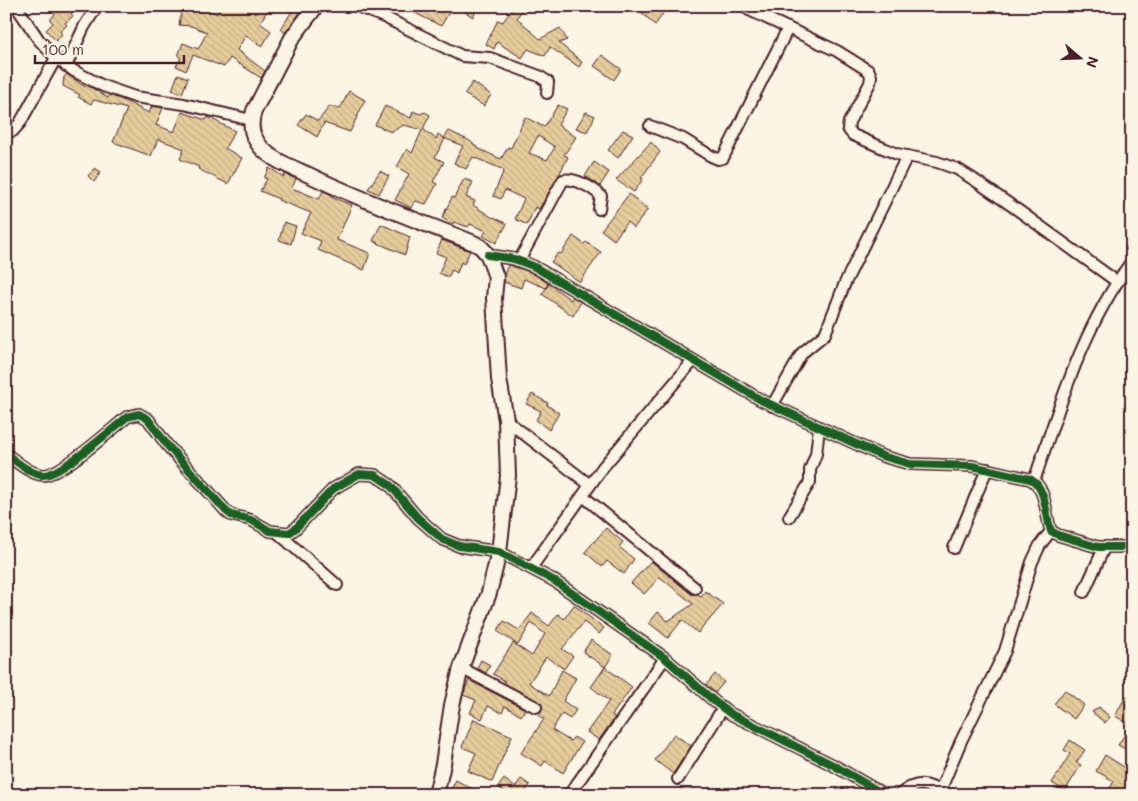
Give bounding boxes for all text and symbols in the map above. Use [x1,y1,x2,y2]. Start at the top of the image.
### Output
scale bar [35,32,184,64]
north arrow [1056,32,1106,82]
text: 100 m [42,39,84,59]
text: N [1082,54,1103,71]

